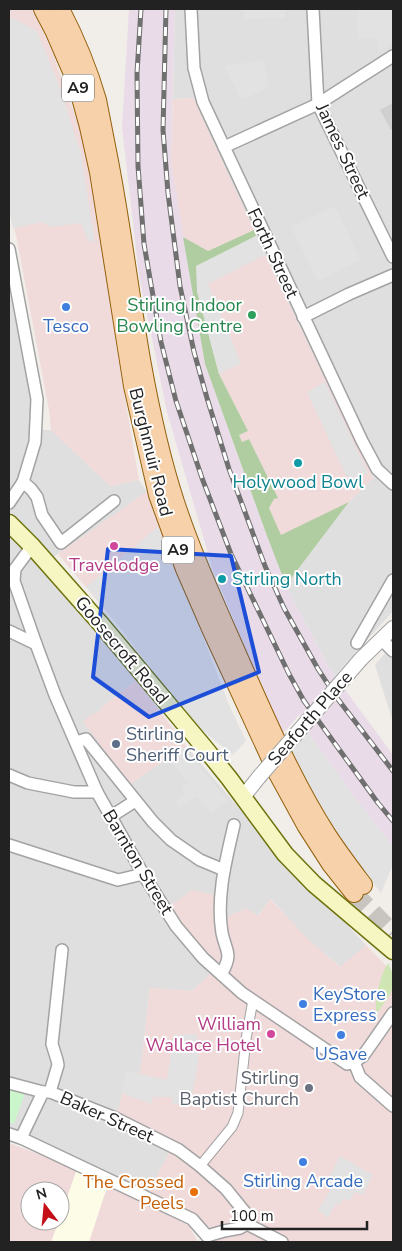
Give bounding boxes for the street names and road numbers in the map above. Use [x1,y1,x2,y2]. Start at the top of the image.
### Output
road number: A9 [62,75,94,102]
street label: James Street [310,98,376,203]
street label: Forth Street [242,204,305,303]
street label: Burghmuir Road [123,385,179,519]
road number: A9 [162,536,194,564]
street label: Goosecroft Road [70,591,174,709]
street label: Seaforth Place [262,666,358,770]
street label: Barnton Street [97,805,179,920]
street label: Baker Street [56,1086,158,1149]

